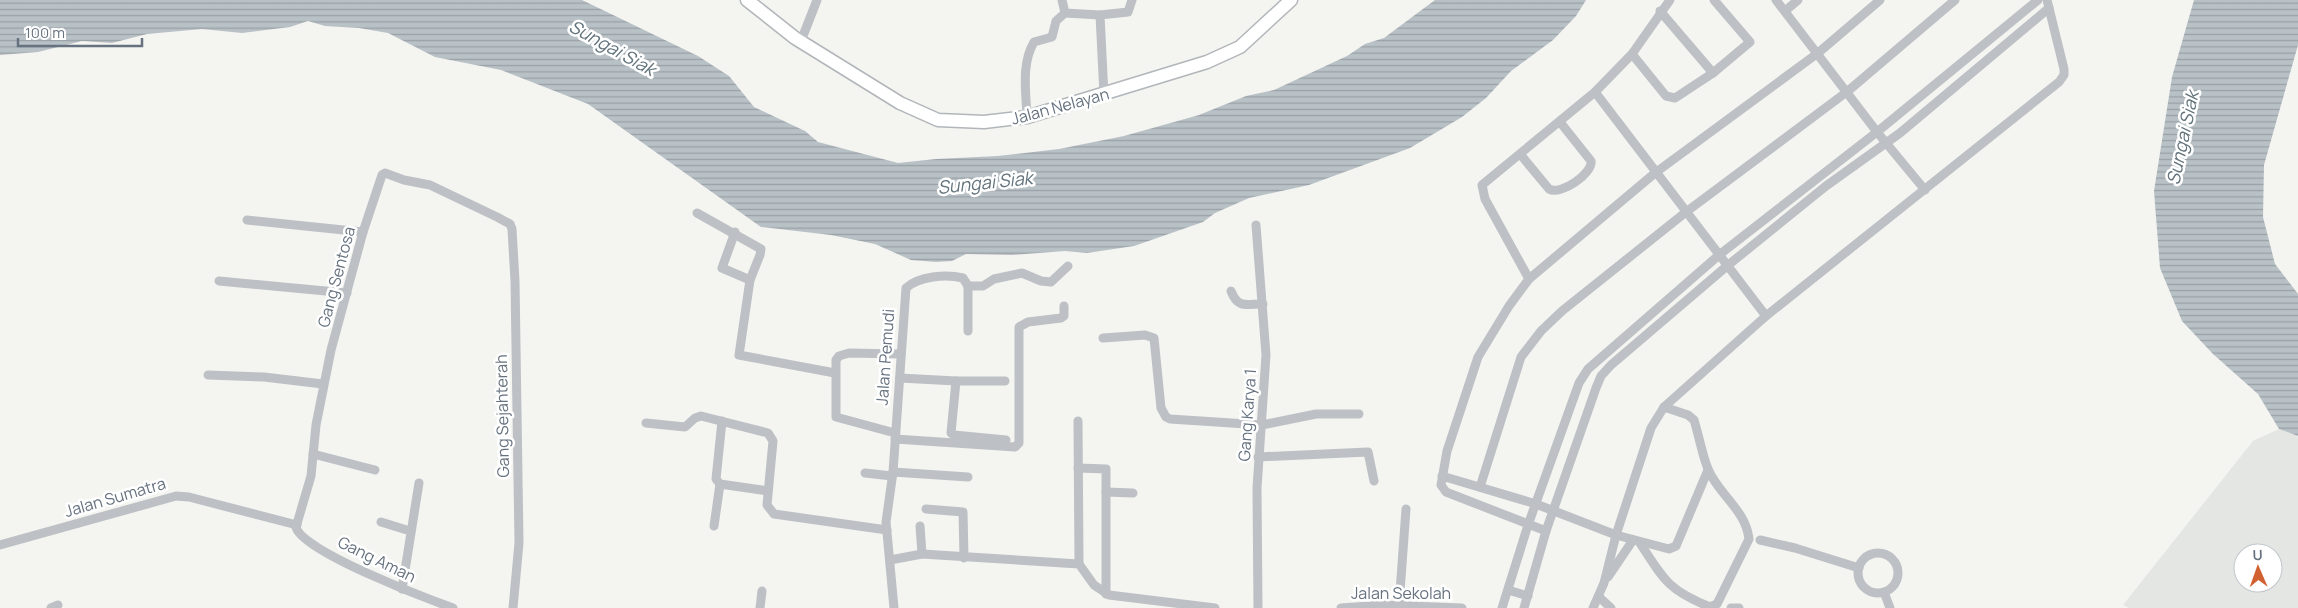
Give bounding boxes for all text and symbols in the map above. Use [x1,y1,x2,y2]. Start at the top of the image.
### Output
water label: Sungai Siak [565,14,663,82]
scale bar [18,15,141,47]
text: 100 m [25,22,65,43]
street label: Jalan Nelayan [1009,82,1111,130]
water label: Sungai Siak [2160,86,2204,187]
water label: Sungai Siak [936,165,1037,199]
street label: Gang Sentosa [312,224,360,330]
street label: Jalan Pemudi [871,308,899,406]
street label: Gang Sejahterah [490,354,514,478]
street label: Gang Karya 1 [1233,368,1261,462]
street label: Jalan Sumatra [62,472,168,522]
street label: Gang Aman [334,531,420,587]
north arrow [2233,543,2283,593]
text: U [2252,545,2263,564]
street label: Jalan Sekolah [1351,582,1451,604]

